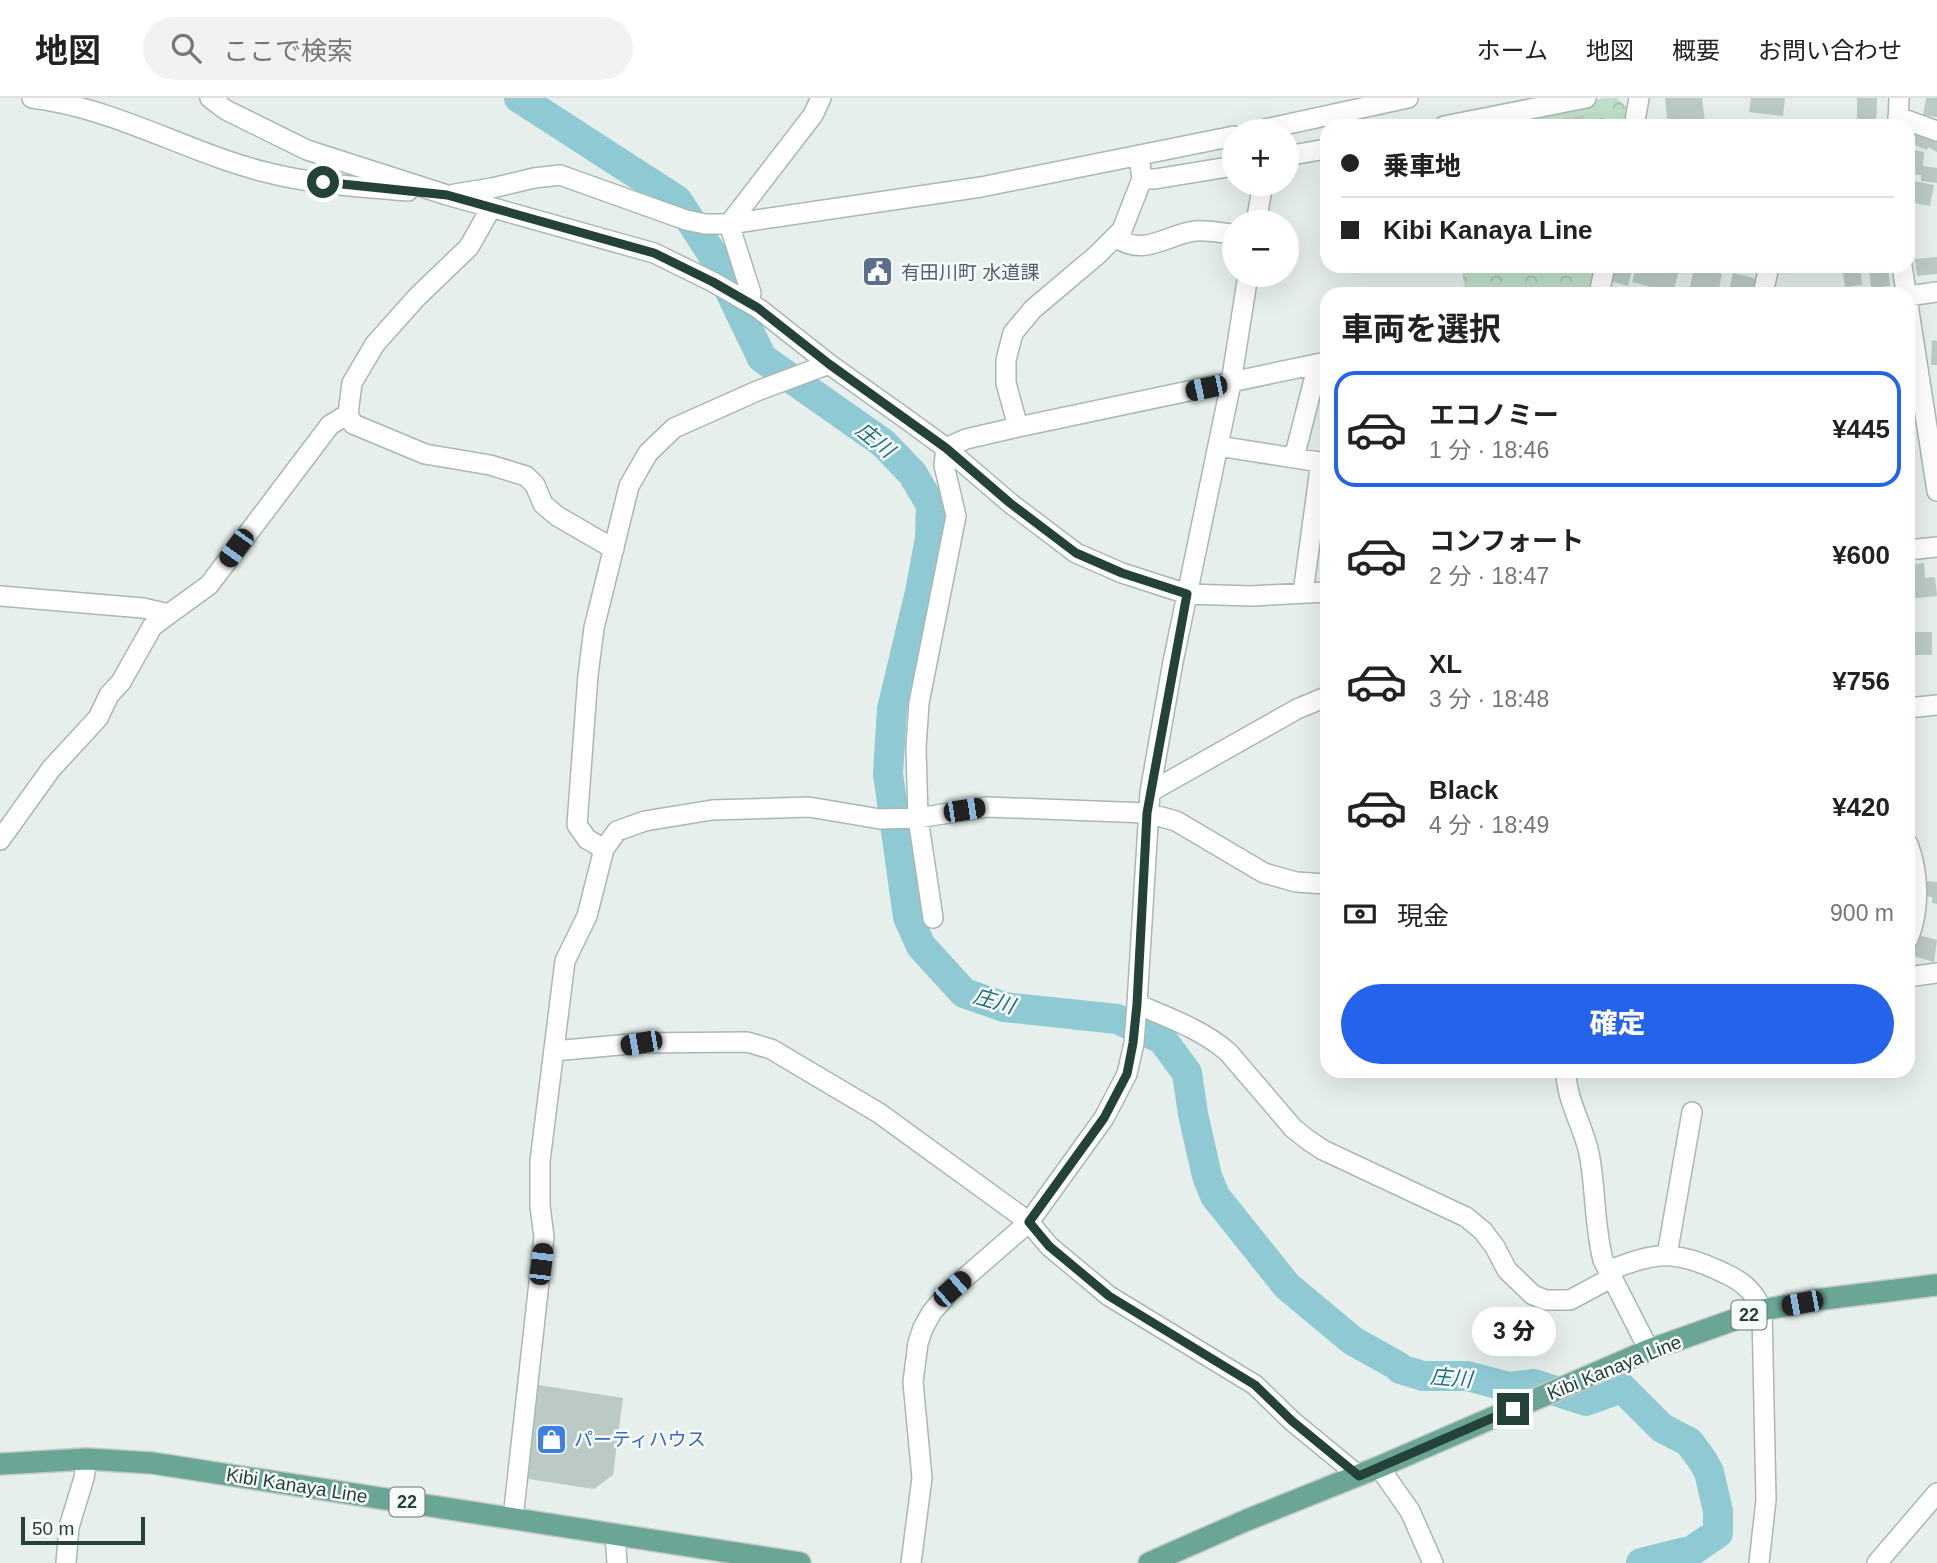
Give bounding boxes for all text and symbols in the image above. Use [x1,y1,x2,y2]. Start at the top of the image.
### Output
search box [143,17,633,80]
icon: search [167,29,205,67]
text: 地図 [35,32,101,69]
text: ここで検索 [223,36,353,66]
text: ホーム [1477,37,1548,64]
text: 地図 [1586,37,1634,64]
text: 概要 [1672,37,1720,64]
text: お問い合わせ [1758,37,1902,64]
map controls [1222,119,1299,287]
button: + [1222,119,1299,196]
text: 乗車地 [1383,151,1461,181]
route start [307,166,339,198]
button: − [1222,210,1299,287]
text: Kibi Kanaya Line [1383,215,1593,245]
public building icon: 有田川町 水道課 [861,255,895,289]
place label: 有田川町 水道課 [901,262,1039,283]
text: 車両を選択 [1341,311,1501,347]
car [1184,373,1229,403]
icon: car [1345,398,1408,461]
text: エコノミー [1429,400,1559,430]
text: ¥445 [1832,414,1890,444]
water label: 庄川 [852,417,900,463]
text: 1 分 · 18:46 [1429,437,1549,463]
icon: car [1345,524,1408,587]
car [216,525,257,571]
text: コンフォート [1429,526,1584,556]
text: ¥600 [1832,540,1890,570]
text: 2 分 · 18:47 [1429,563,1549,589]
text: XL [1429,649,1462,679]
icon: car [1345,650,1408,713]
text: ¥756 [1832,666,1890,696]
text: 3 分 · 18:48 [1429,686,1549,712]
text: Black [1429,775,1498,805]
icon: car [1345,776,1408,839]
text: ¥420 [1832,792,1890,822]
car [942,796,987,824]
text: 4 分 · 18:49 [1429,812,1549,838]
icon: cash [1341,895,1379,933]
text: 900 m [1830,900,1894,926]
text: 現金 [1397,901,1449,931]
water label: 庄川 [971,984,1019,1018]
button: 確定 [1341,984,1894,1064]
car [619,1029,664,1057]
car [529,1242,554,1286]
car [930,1267,975,1311]
car [1780,1289,1825,1317]
road number: 22 [1732,1300,1766,1330]
callout: 3 分 [1471,1308,1555,1356]
text: 3 分 [1493,1318,1535,1344]
street label: Kibi Kanaya Line [1544,1331,1684,1404]
water label: 庄川 [1429,1364,1475,1391]
route end [1497,1393,1529,1425]
shop icon: パーティハウス [534,1422,568,1456]
place label: パーティハウス [574,1429,706,1450]
street label: Kibi Kanaya Line [225,1464,369,1507]
road number: 22 [390,1488,424,1517]
scale bar [21,1514,145,1546]
text: 50 m [32,1518,74,1539]

